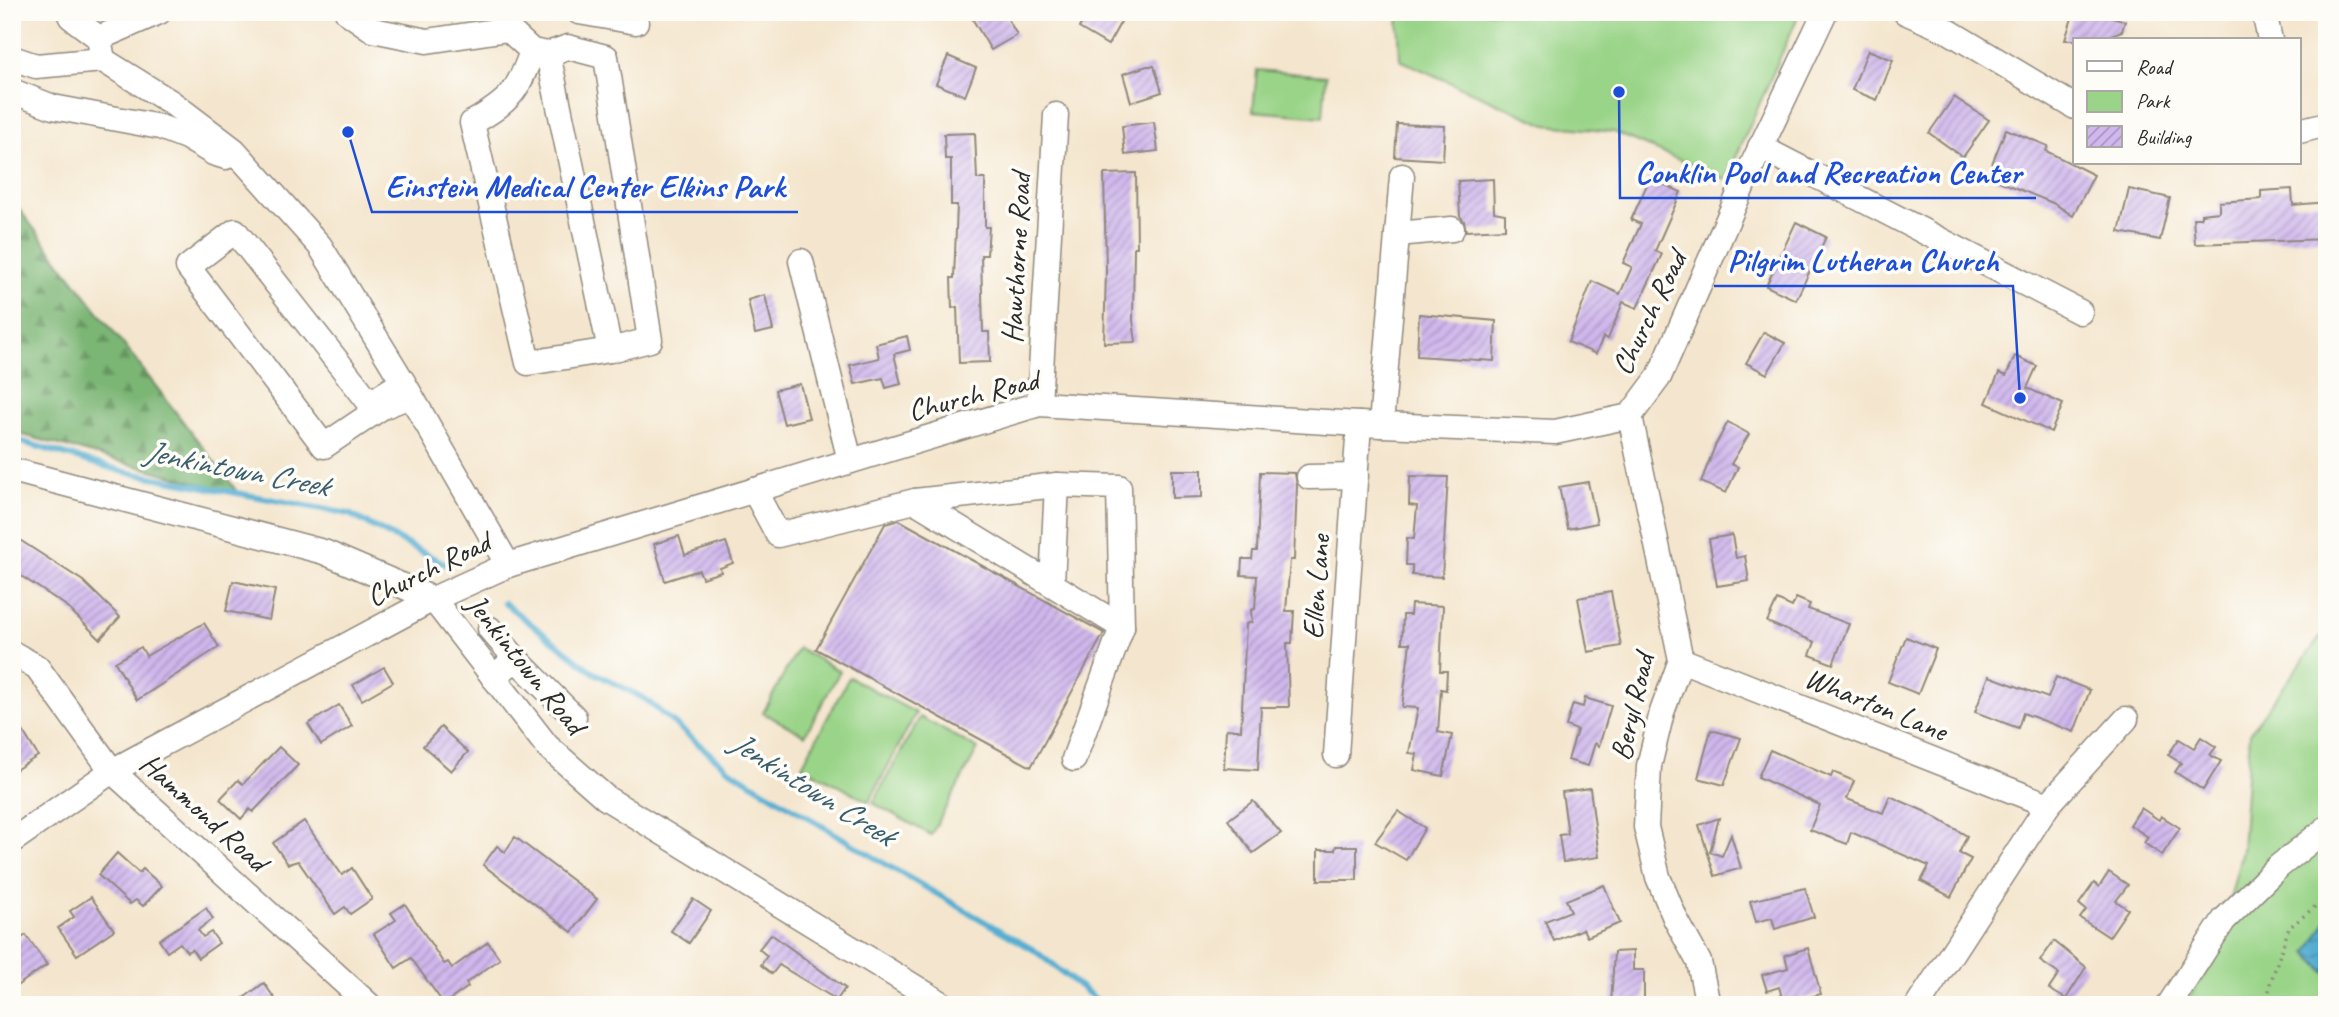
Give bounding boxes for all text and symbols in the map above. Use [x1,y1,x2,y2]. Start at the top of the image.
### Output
legend [2073,38,2300,164]
text: Road [2136,54,2175,80]
text: Park [2136,88,2171,114]
text: Building [2136,124,2193,150]
callout: Conklin Pool and Recreation Center [1620,145,2036,198]
text: Conklin Pool and Recreation Center [1635,152,2024,193]
callout: Einstein Medical Center Elkins Park [372,159,798,212]
text: Einstein Medical Center Elkins Park [386,166,787,207]
street label: Hawthorne Road [993,167,1040,344]
callout: Pilgrim Lutheran Church [1714,233,2013,286]
text: Pilgrim Lutheran Church [1727,240,2000,281]
street label: Church Road [1603,241,1697,381]
street label: Church Road [904,359,1046,430]
water label: Jenkintown Creek [139,430,337,507]
street label: Church Road [360,521,500,615]
street label: Ellen Lane [1293,531,1339,640]
street label: Jenkintown Road [457,585,597,745]
street label: Beryl Road [1601,646,1664,764]
street label: Wharton Lane [1799,658,1955,751]
water label: Jenkintown Creek [720,720,907,858]
street label: Hammond Road [132,744,279,882]

